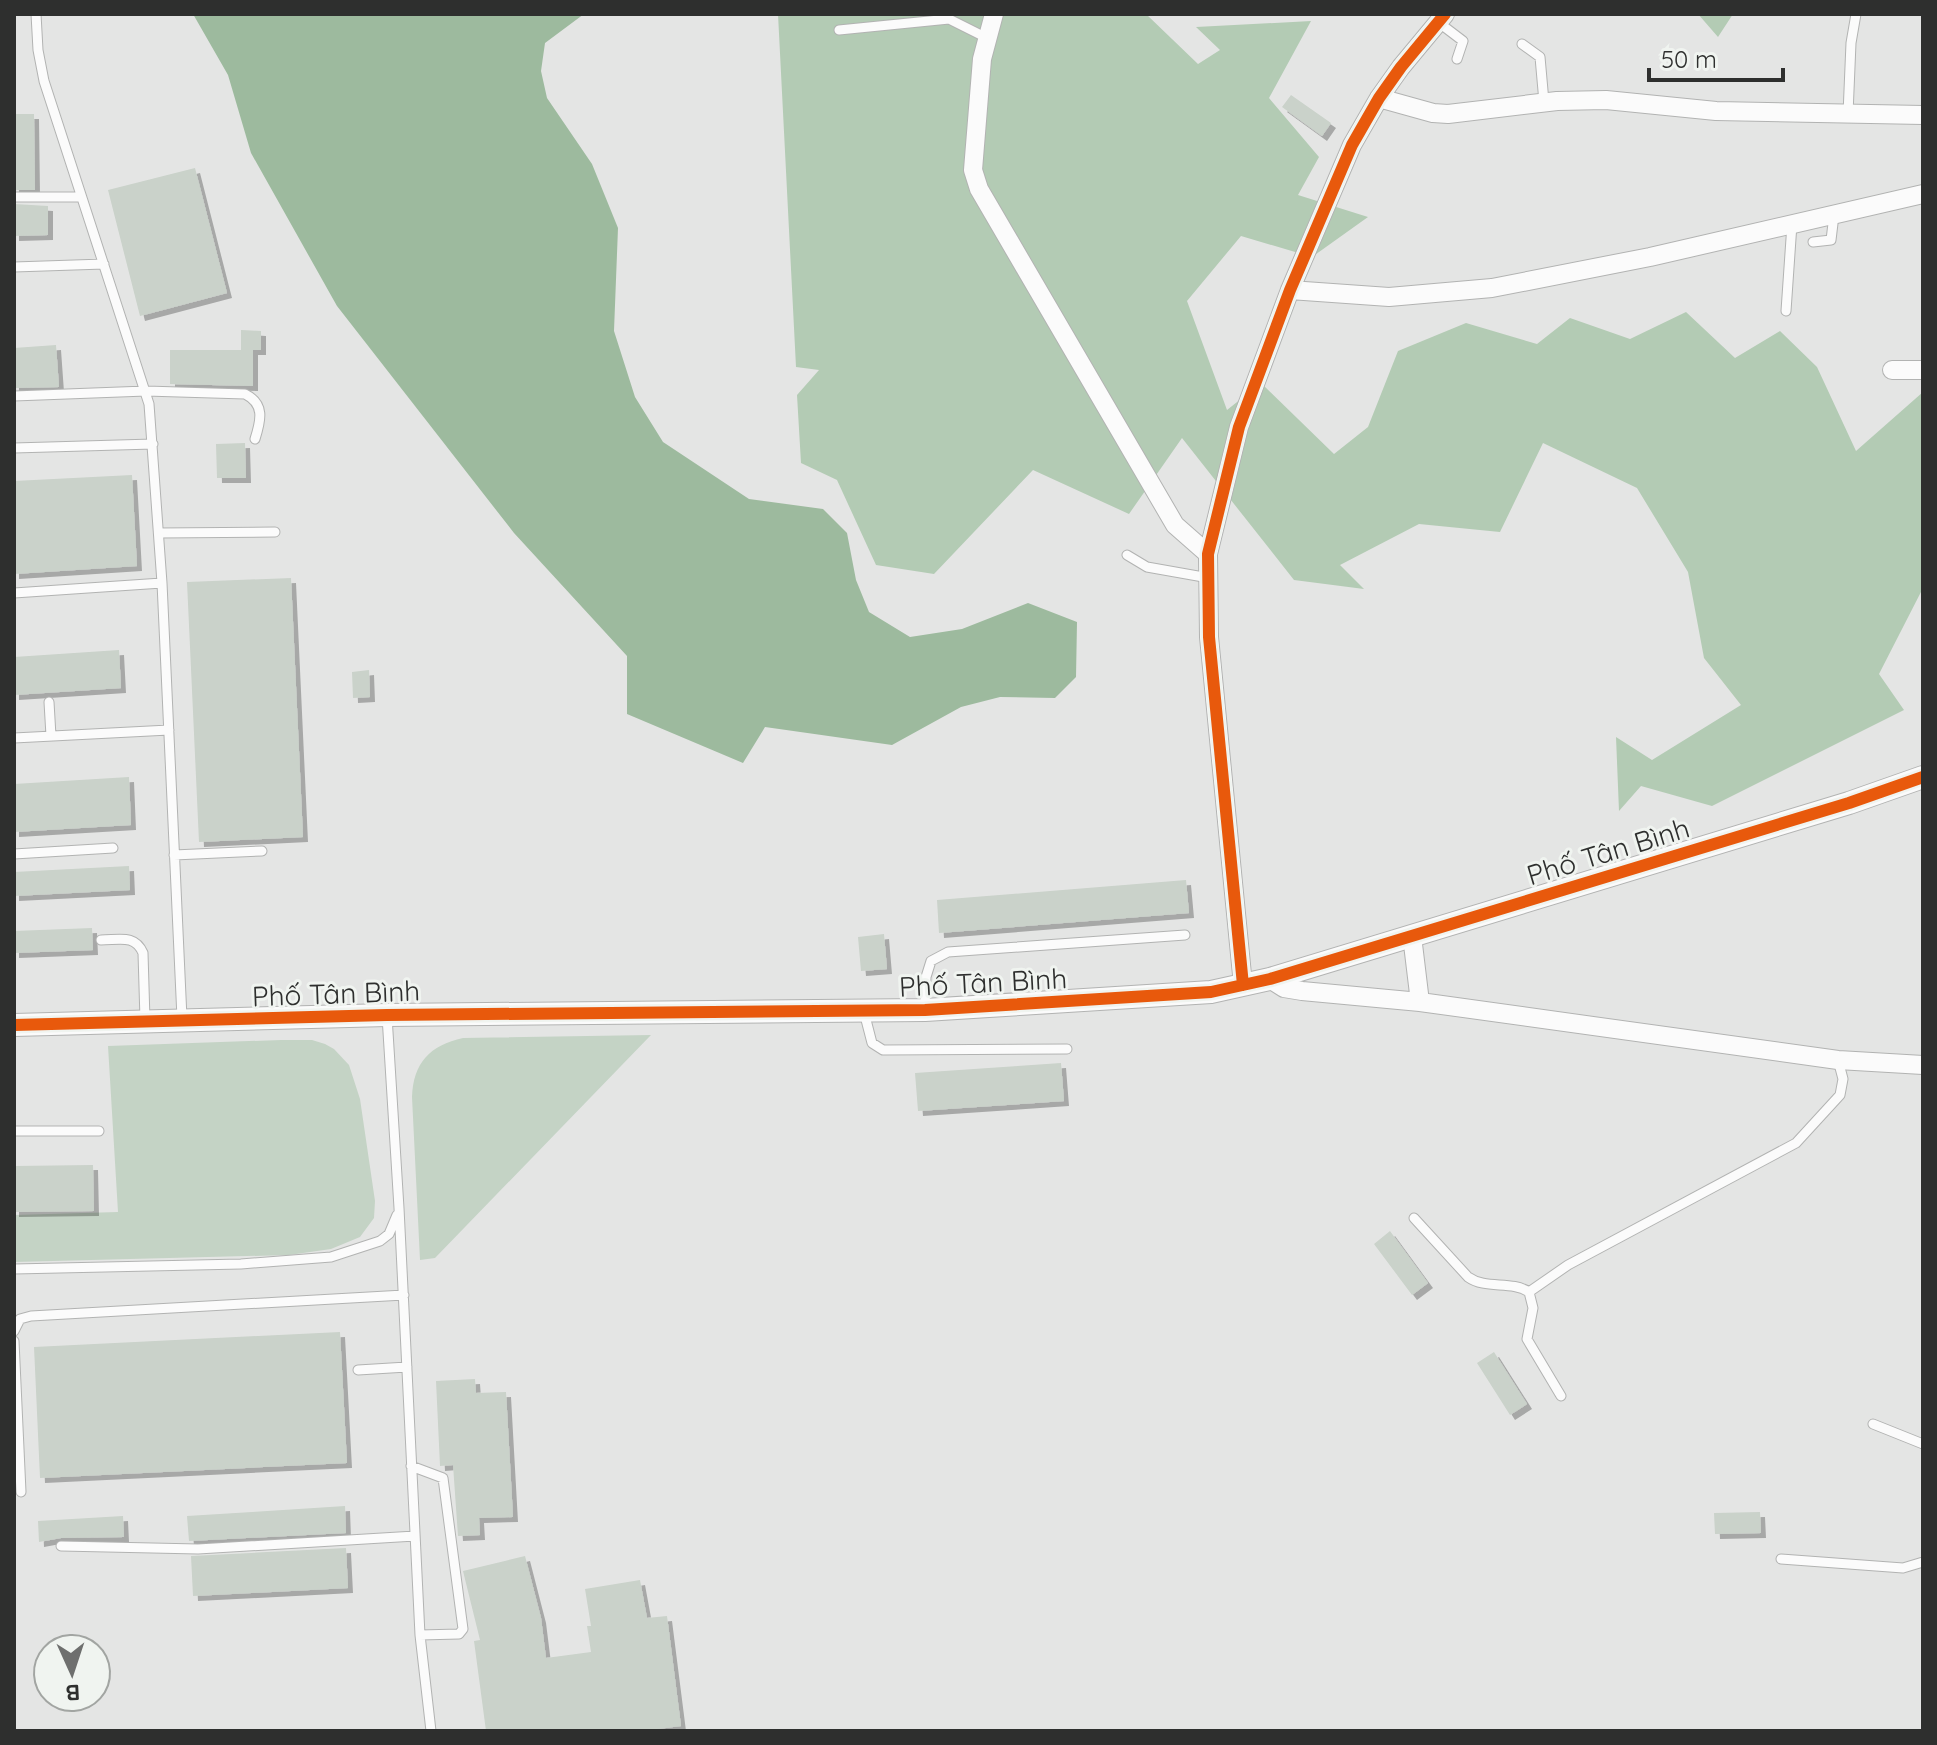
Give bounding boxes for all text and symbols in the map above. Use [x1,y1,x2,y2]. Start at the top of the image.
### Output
scale bar [1649,32,1783,82]
text: 50 m [1661,44,1717,74]
street label: Phố Tân Bình [1522,810,1694,892]
street label: Phố Tân Bình [898,960,1068,1004]
street label: Phố Tân Bình [251,973,421,1013]
north arrow [32,1633,112,1713]
text: B [65,1679,81,1707]

